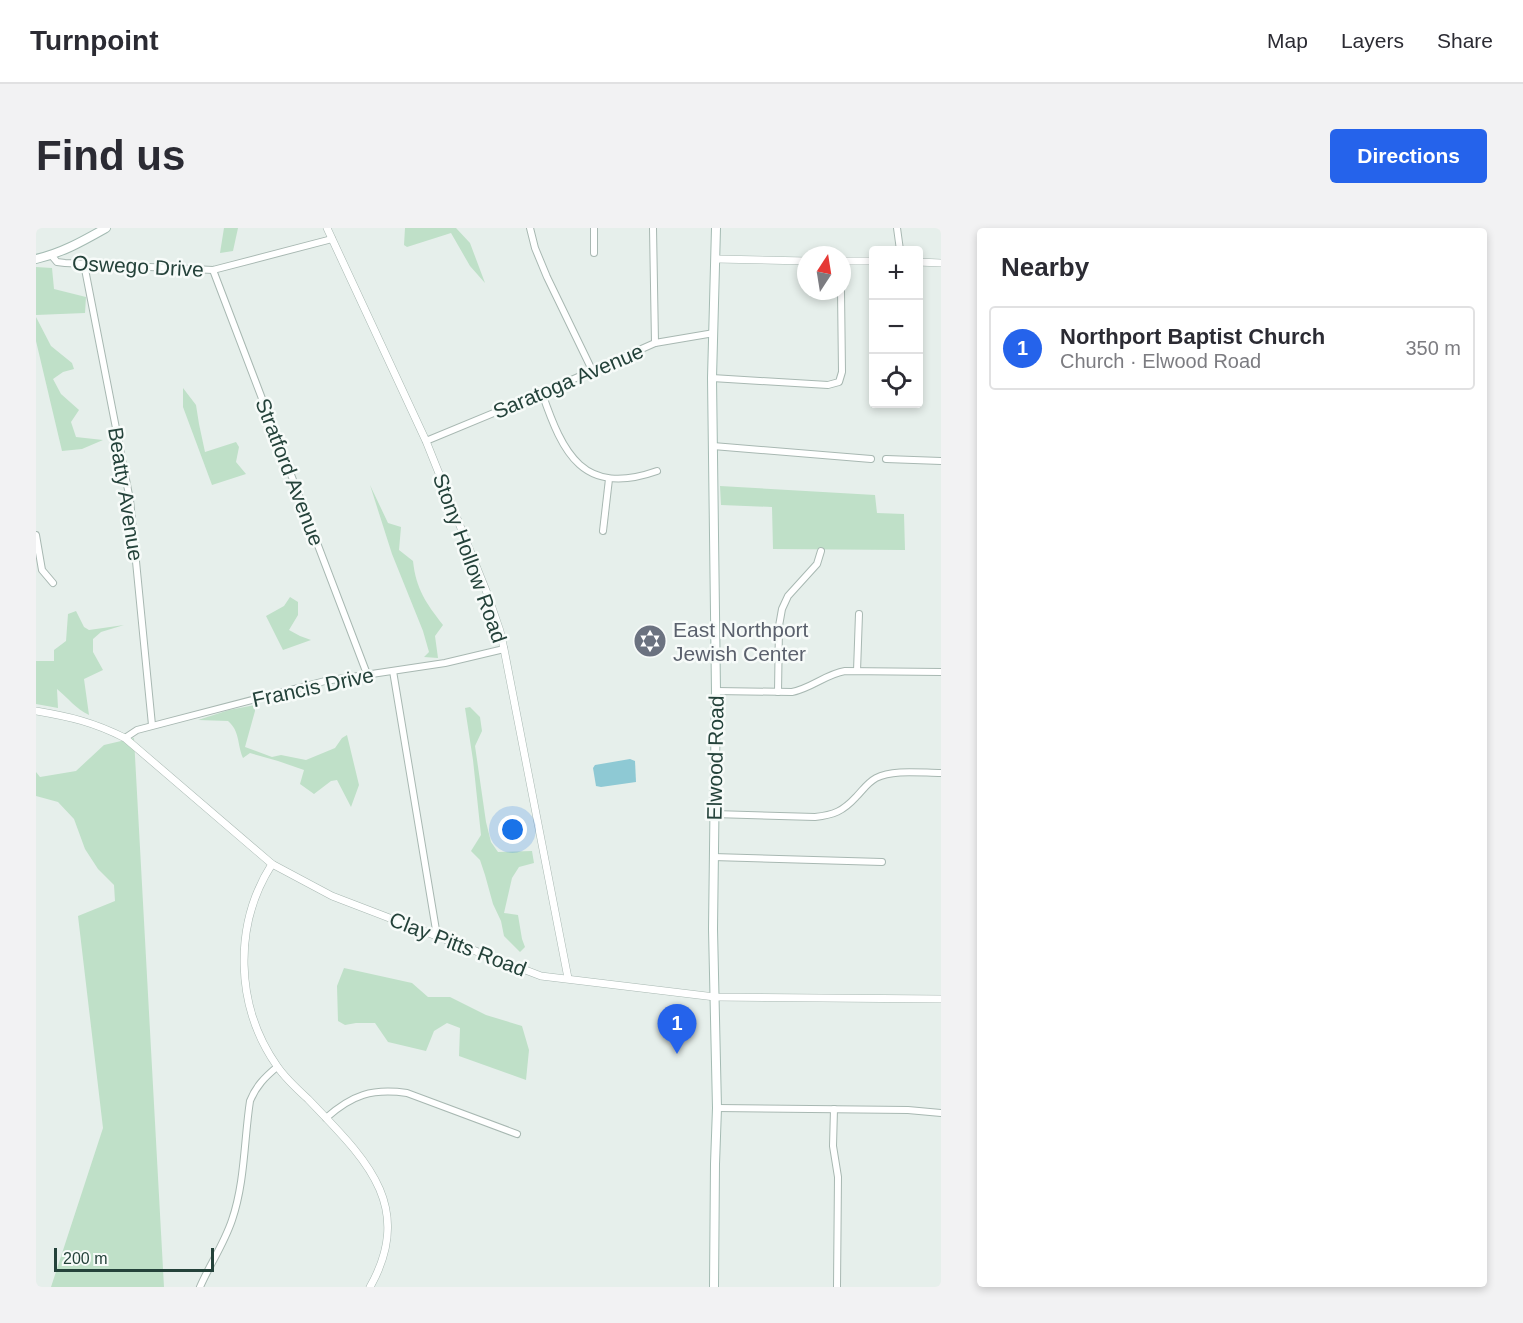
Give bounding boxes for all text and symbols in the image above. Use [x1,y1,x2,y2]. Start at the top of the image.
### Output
text: Turnpoint [30,25,159,56]
text: Map [1267,29,1308,52]
text: Layers [1341,29,1404,52]
text: Share [1437,29,1493,52]
button: Directions [1330,129,1487,183]
text: Find us [36,132,185,179]
north arrow [797,246,851,300]
map controls [869,246,923,408]
button: + [869,246,923,300]
street label: Oswego Drive [72,251,204,281]
text: Nearby [1001,252,1089,282]
button: − [869,300,923,354]
text: Northport Baptist Church [1060,324,1325,349]
text: 1 [1017,337,1028,359]
text: 350 m [1405,337,1461,359]
street label: Saratoga Avenue [490,339,646,423]
text: Church · Elwood Road [1060,350,1261,372]
button: locate [869,354,923,408]
street label: Stratford Avenue [251,395,329,549]
street label: Beatty Avenue [104,426,148,562]
street label: Stony Hollow Road [429,470,511,646]
place label: East Northport Jewish Center [673,618,809,665]
synagogue icon: East Northport Jewish Center [632,623,668,659]
street label: Francis Drive [250,663,376,711]
street label: Elwood Road [702,695,728,821]
your location [498,815,527,844]
street label: Clay Pitts Road [386,907,530,981]
pin: 1 [658,1004,696,1054]
scale bar [54,1245,214,1272]
text: 200 m [63,1250,107,1267]

